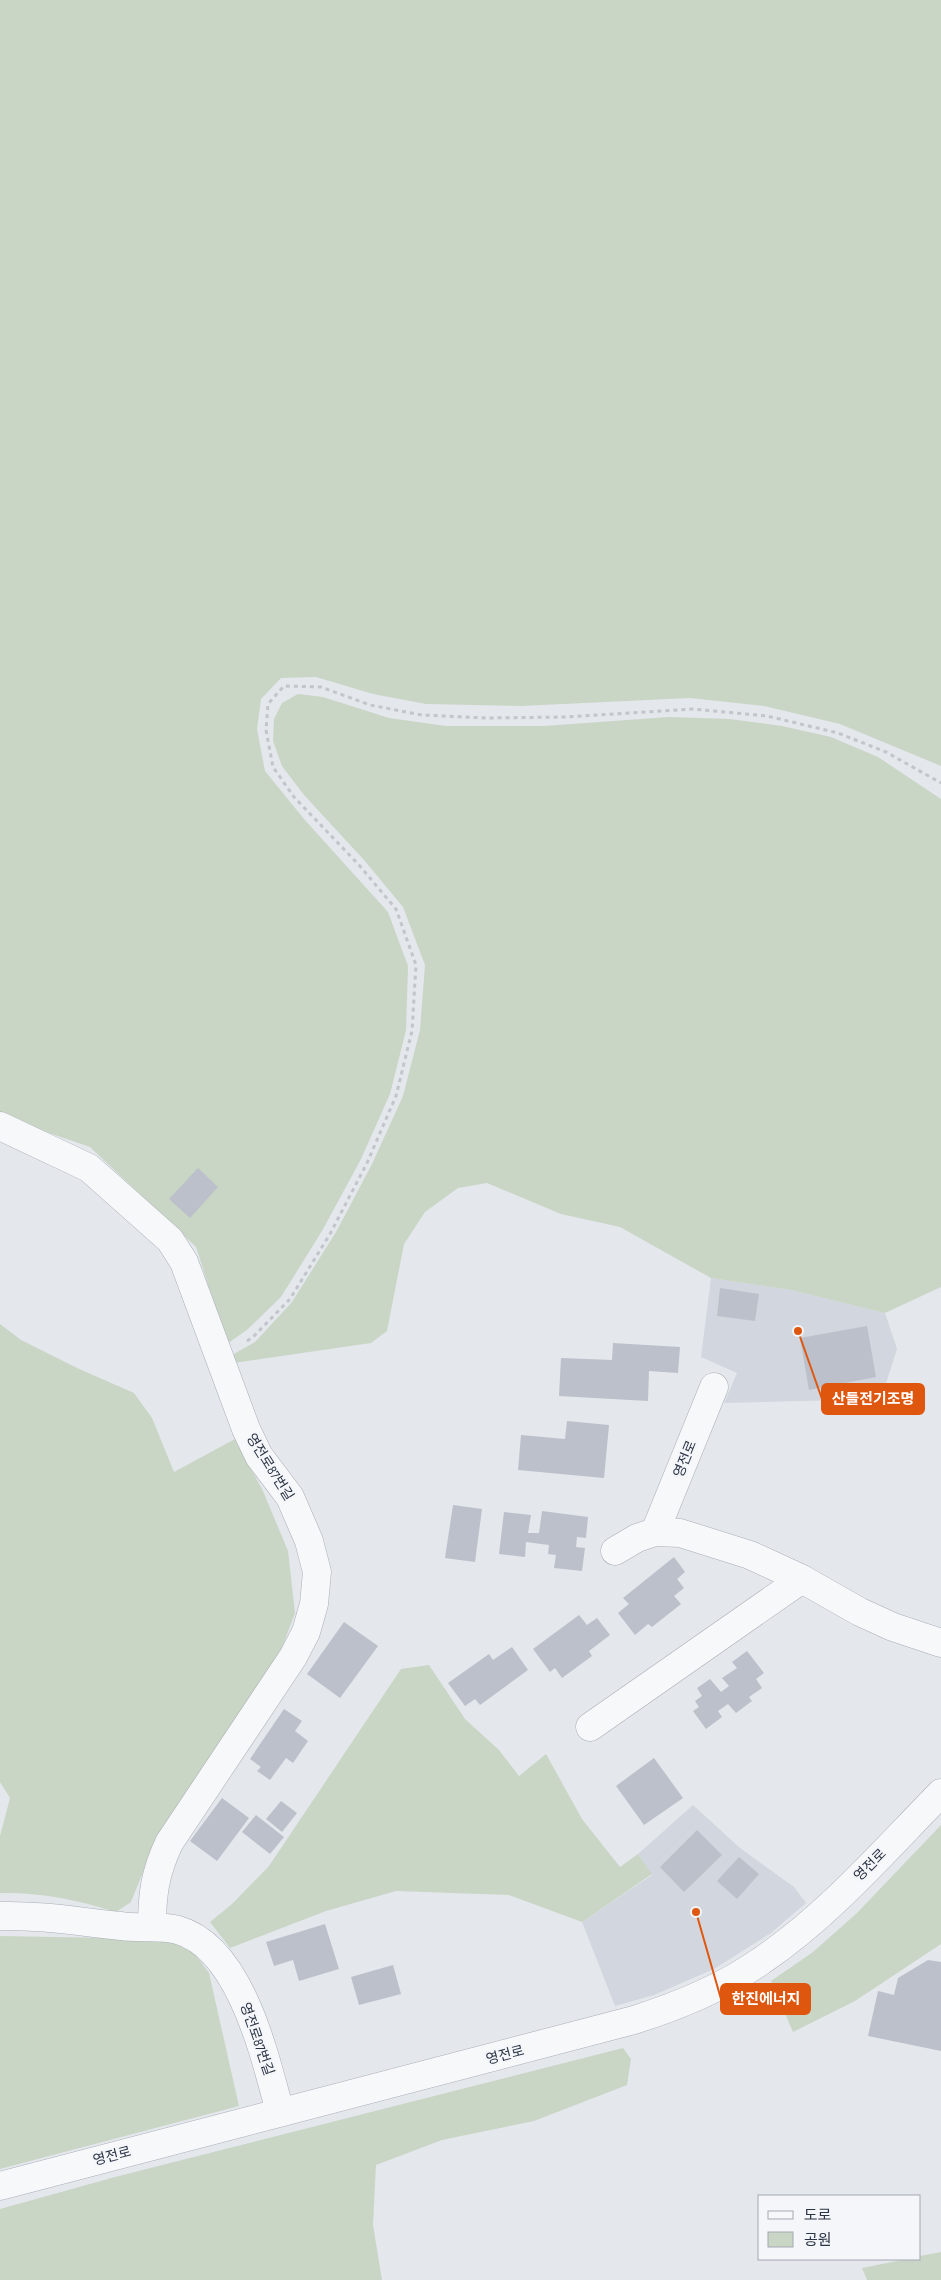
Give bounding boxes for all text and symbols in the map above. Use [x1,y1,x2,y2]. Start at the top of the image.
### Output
callout: 산들전기조명 [822,1384,924,1414]
text: 산들전기조명 [832,1390,914,1409]
street label: 영전로87번길 [243,1430,297,1504]
street label: 영전로 [670,1438,700,1480]
street label: 영전로 [850,1845,890,1885]
callout: 한진에너지 [721,1984,810,2014]
text: 한진에너지 [731,1990,801,2009]
street label: 영전로87번길 [237,2000,277,2078]
street label: 영전로 [484,2042,526,2068]
street label: 영전로 [91,2143,133,2169]
legend [758,2195,921,2260]
text: 도로 [804,2206,832,2225]
text: 공원 [804,2231,832,2250]

